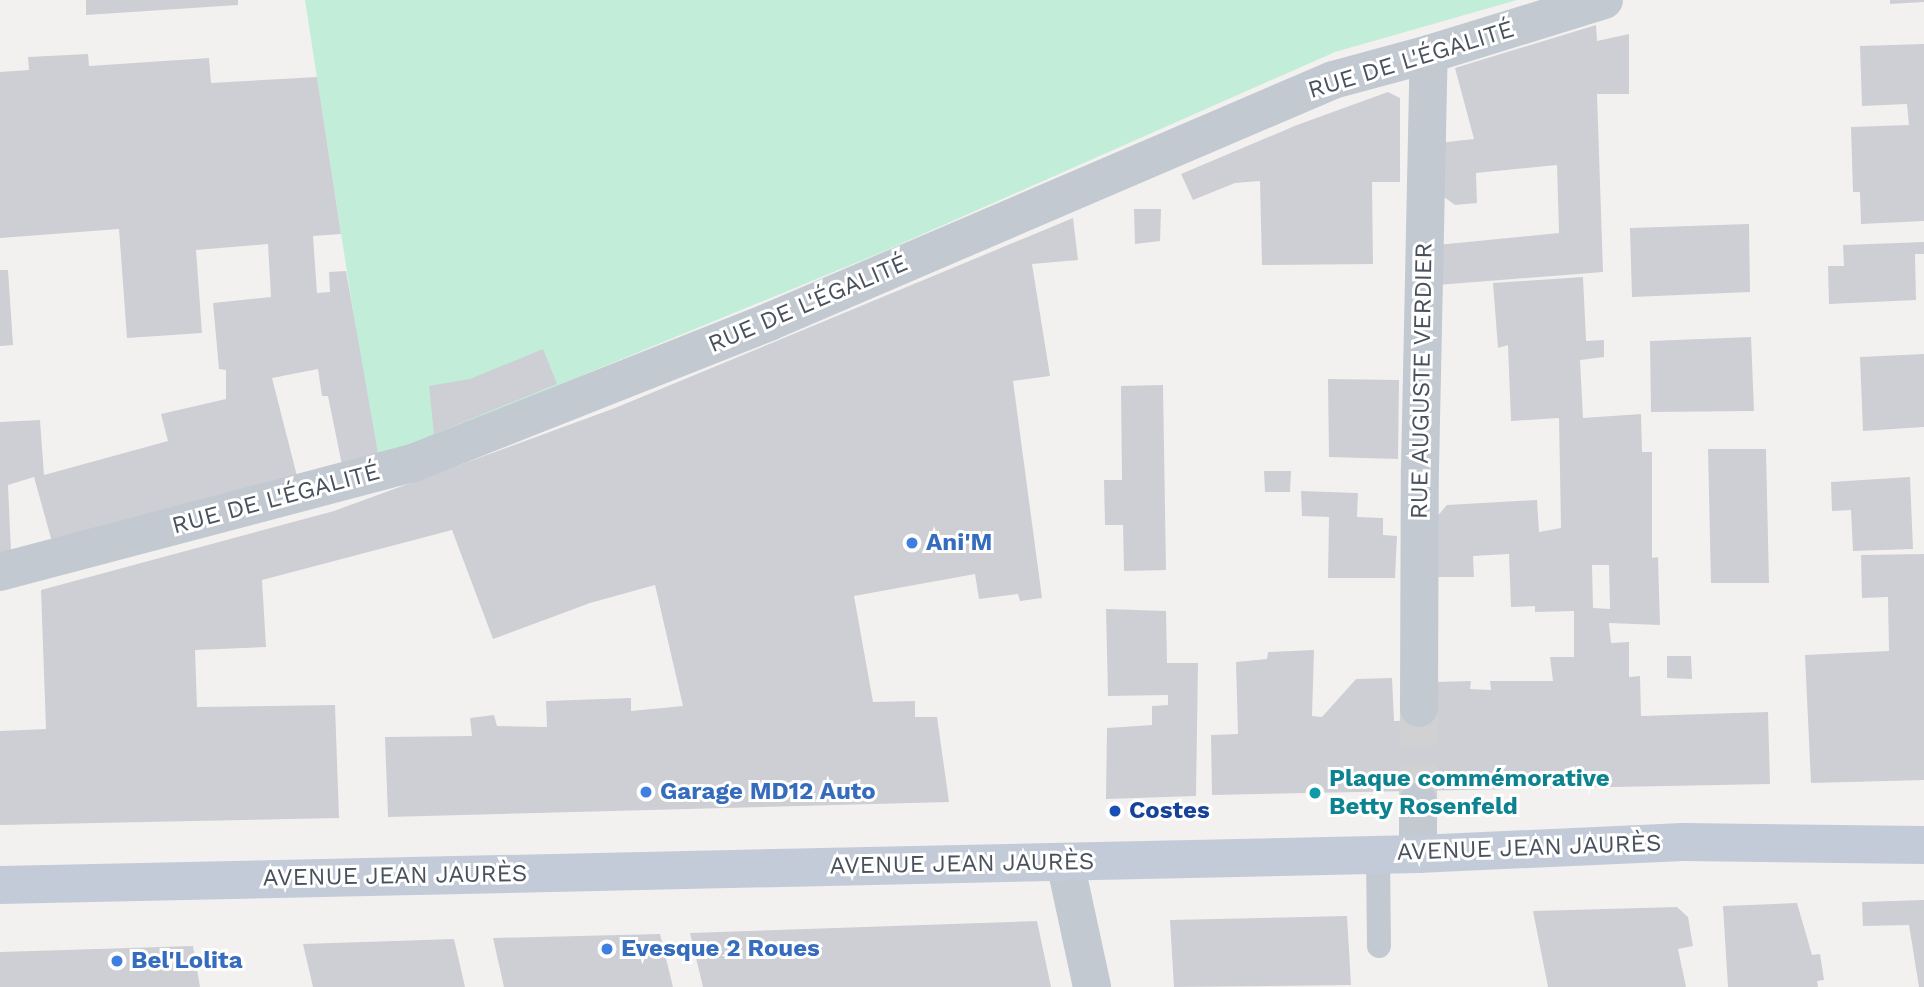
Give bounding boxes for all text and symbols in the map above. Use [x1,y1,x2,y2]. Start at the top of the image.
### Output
street label: RUE DE L'ÉGALITÉ [1305,15,1517,105]
street label: RUE AUGUSTE VERDIER [1405,242,1439,520]
street label: RUE DE L'ÉGALITÉ [704,249,912,359]
street label: RUE DE L'ÉGALITÉ [169,457,383,541]
place label: Ani'M [926,529,992,557]
marker: Ani'M [904,535,920,551]
place label: Plaque commémorative Betty Rosenfeld [1329,765,1610,821]
place label: Garage MD12 Auto [660,778,876,806]
marker: Garage MD12 Auto [638,784,654,800]
marker: Plaque commémorative Betty Rosenfeld [1307,785,1323,801]
place label: Costes [1129,797,1210,825]
marker: Costes [1107,803,1123,819]
street label: AVENUE JEAN JAURÈS [1396,829,1662,867]
street label: AVENUE JEAN JAURÈS [829,847,1095,881]
street label: AVENUE JEAN JAURÈS [262,859,528,893]
place label: Evesque 2 Roues [621,935,820,963]
marker: Evesque 2 Roues [599,941,615,957]
place label: Bel'Lolita [131,947,243,975]
marker: Bel'Lolita [109,953,125,969]

